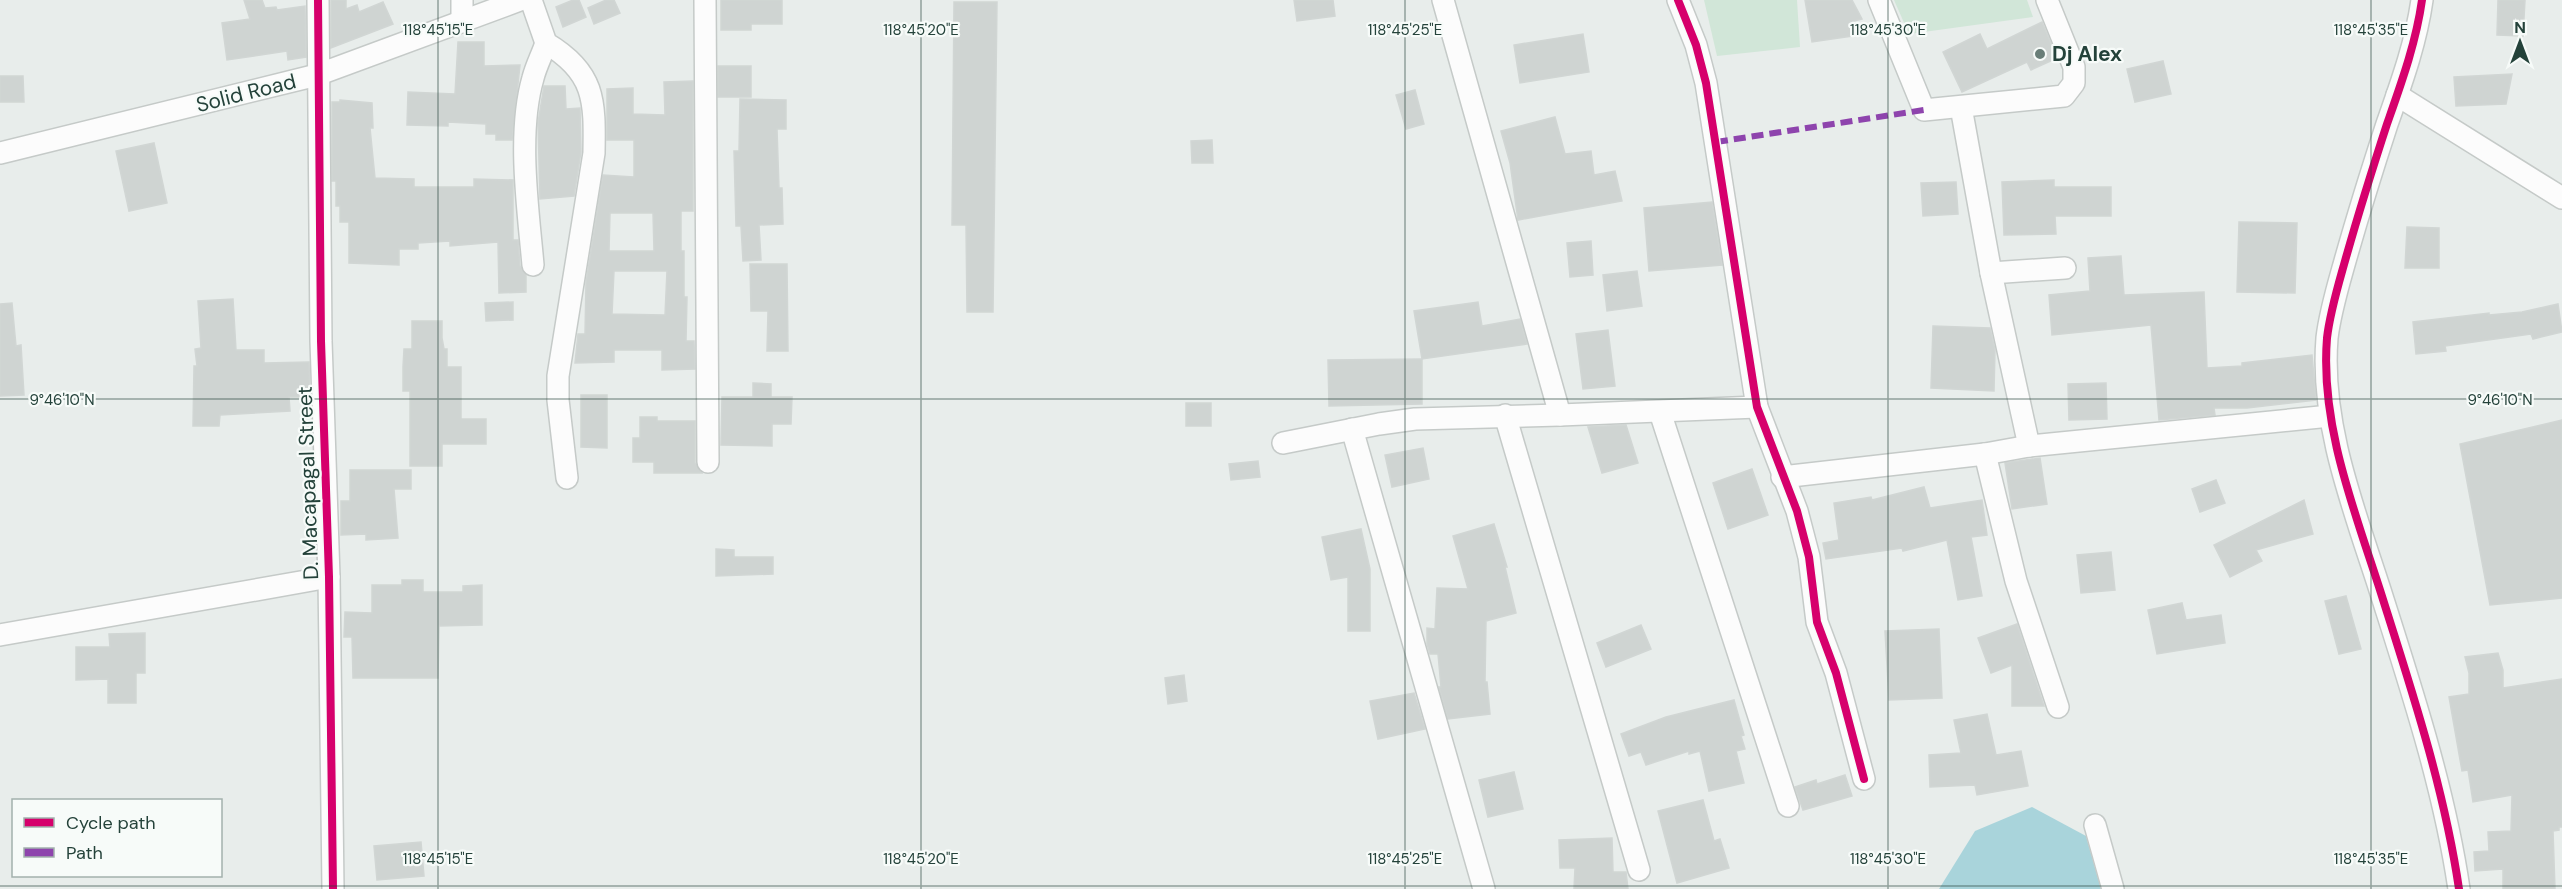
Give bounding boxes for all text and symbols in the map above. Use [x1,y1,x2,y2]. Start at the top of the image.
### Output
north arrow [2490,12,2550,72]
text: N [2514,17,2526,38]
text: 118°45'15"E [403,20,473,40]
text: 118°45'20"E [883,20,959,40]
text: 118°45'25"E [1368,20,1442,40]
text: 118°45'30"E [1850,20,1926,40]
text: 118°45'35"E [2334,20,2408,40]
place label: Dj Alex [2052,40,2122,68]
marker: Dj Alex [2033,47,2047,61]
street label: Solid Road [193,67,299,119]
street label: D. Macapagal Street [291,386,325,580]
text: 9°46'10"N [29,390,95,410]
text: 9°46'10"N [2467,390,2533,410]
legend [12,799,222,877]
text: Cycle path [66,811,156,835]
text: Path [66,841,103,865]
text: 118°45'15"E [403,849,473,869]
text: 118°45'20"E [883,849,959,869]
text: 118°45'25"E [1368,849,1442,869]
text: 118°45'30"E [1850,849,1926,869]
text: 118°45'35"E [2334,849,2408,869]

